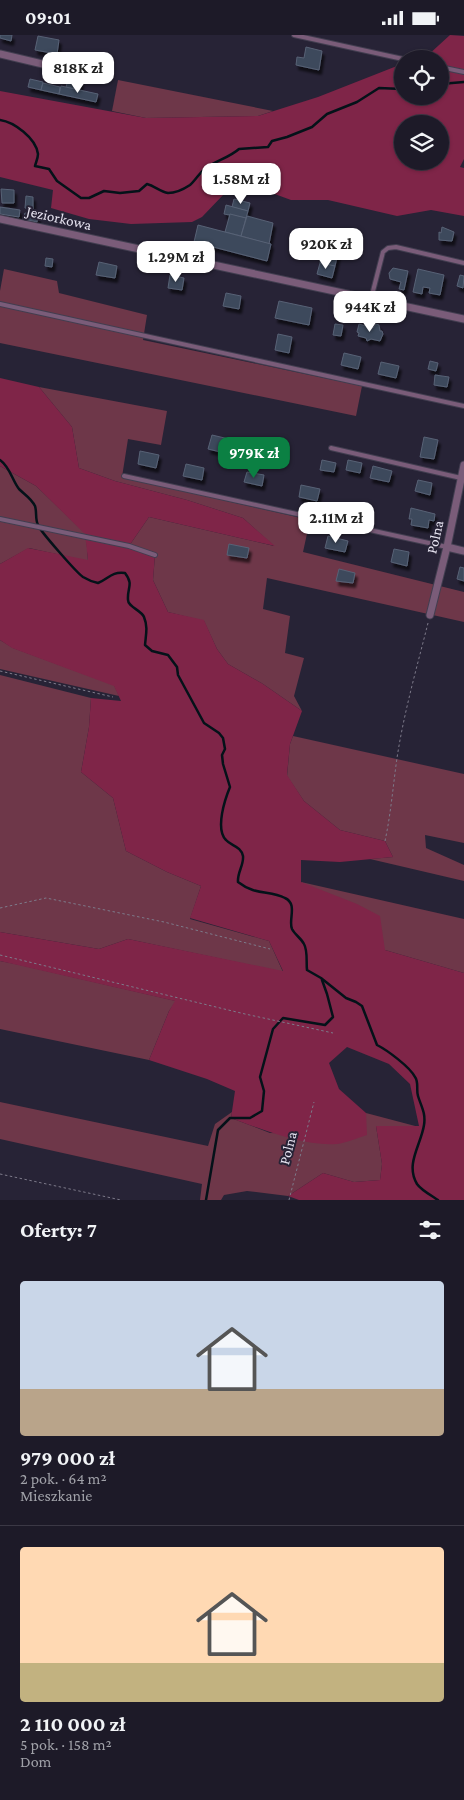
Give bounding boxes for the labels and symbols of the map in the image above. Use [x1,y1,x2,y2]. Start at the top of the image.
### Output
pin: 818K zł [32,52,124,94]
pin: 1.58M zł [189,163,293,205]
street label: Jeziorkowa [23,202,93,234]
pin: 920K zł [280,227,372,270]
pin: 1.29M zł [124,241,228,283]
pin: 944K zł [324,291,416,333]
pin: 979K zł [208,437,300,479]
pin: 2.11M zł [284,501,388,544]
street label: Polna [423,519,447,555]
street label: Polna [276,1130,300,1166]

